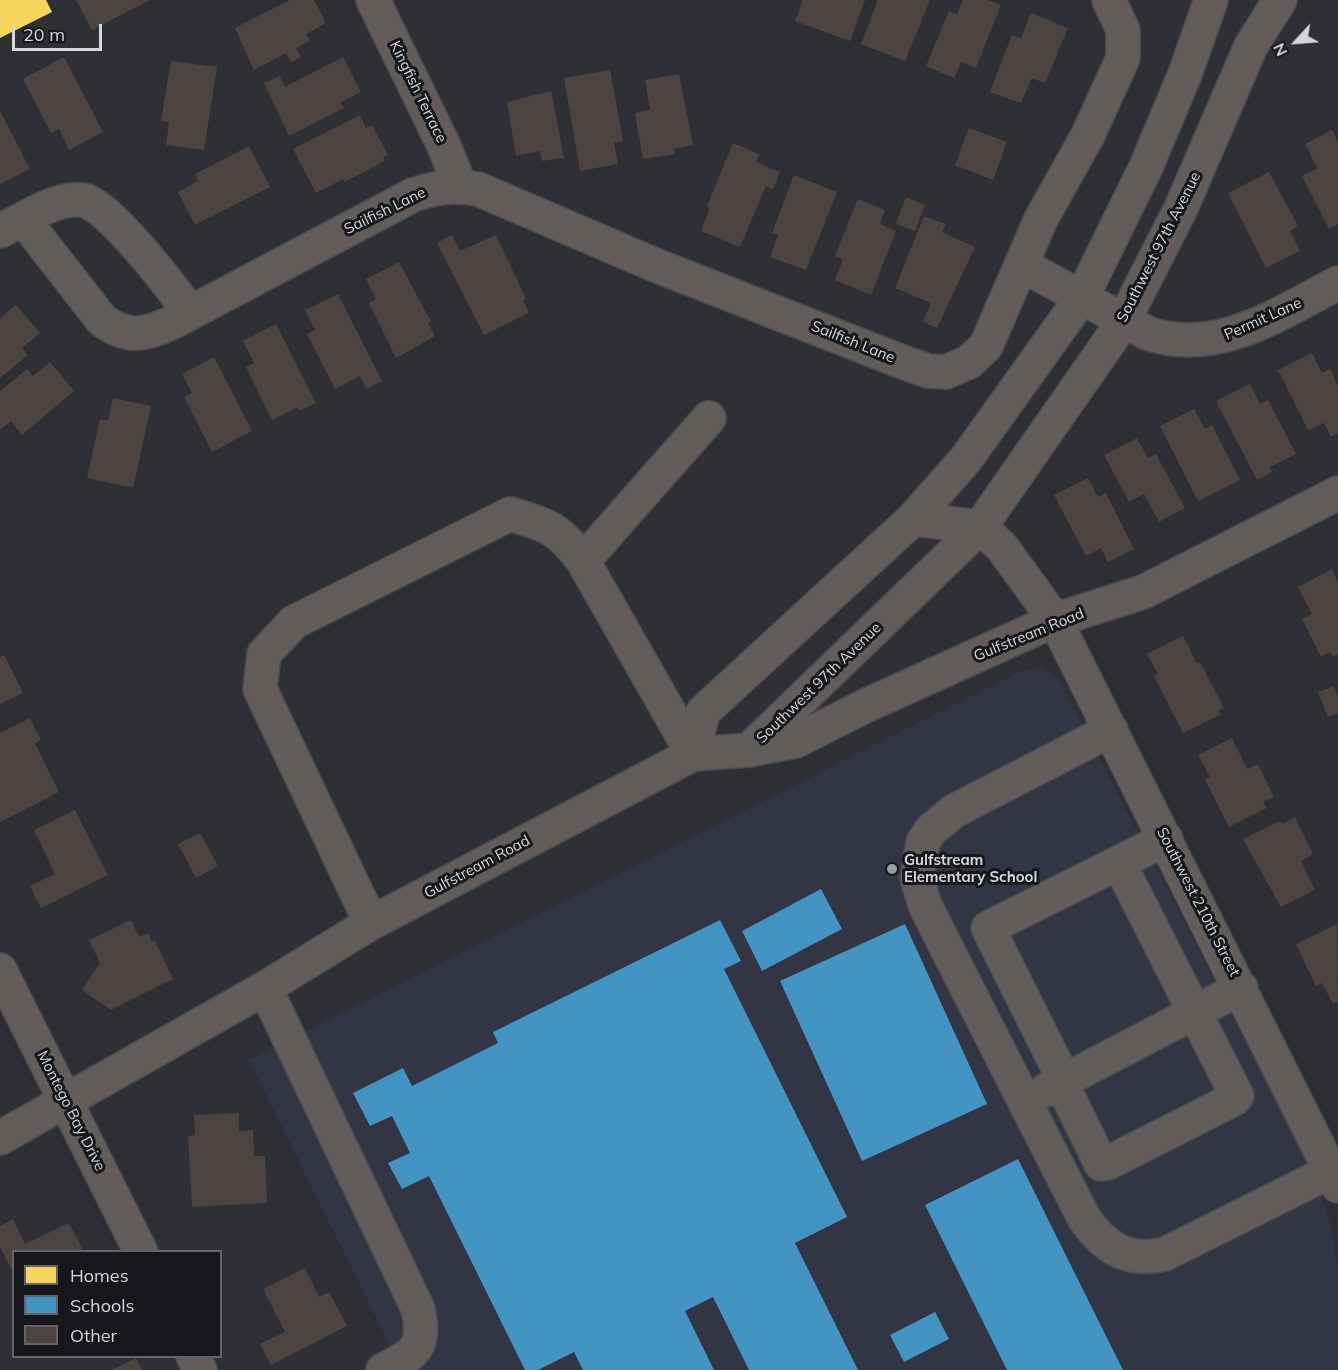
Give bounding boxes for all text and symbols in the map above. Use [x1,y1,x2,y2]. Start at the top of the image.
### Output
scale bar [15,12,105,50]
north arrow [1266,12,1326,72]
text: 20 m [23,23,65,46]
street label: Kingfish Terrace [386,38,450,146]
text: N [1268,40,1291,60]
street label: Southwest 97th Avenue [1113,169,1205,325]
street label: Sailfish Lane [341,184,429,238]
street label: Permit Lane [1221,294,1305,344]
street label: Sailfish Lane [809,317,897,367]
street label: Gulfstream Road [971,605,1087,665]
street label: Southwest 97th Avenue [753,619,885,747]
street label: Southwest 210th Street [1153,825,1243,979]
street label: Gulfstream Road [421,832,533,902]
place label: Gulfstream Elementary School [904,851,1037,886]
marker: Gulfstream Elementary School [885,862,899,876]
street label: Montego Bay Drive [33,1048,109,1174]
legend [12,1250,222,1358]
text: Homes [70,1264,129,1287]
text: Schools [70,1294,134,1317]
text: Other [70,1324,117,1347]

